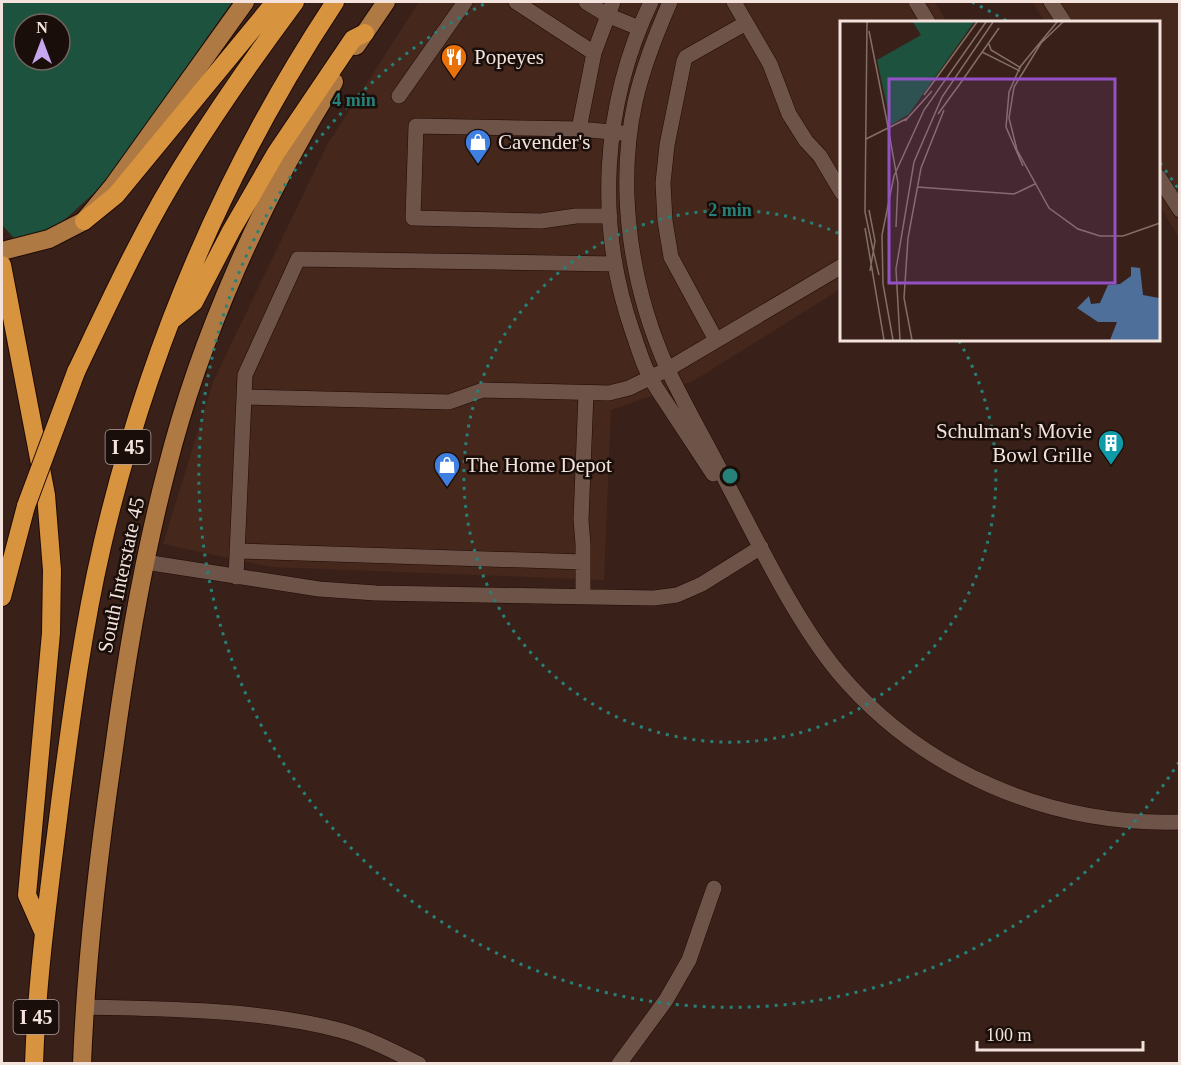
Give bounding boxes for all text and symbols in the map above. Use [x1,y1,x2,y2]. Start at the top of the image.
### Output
north arrow [12,12,72,72]
text: N [36,19,48,36]
inset map [840,21,1160,340]
restaurant icon: Popeyes [439,42,469,80]
place label: Popeyes [474,45,544,69]
text: 4 min [332,90,376,110]
shop icon: Cavender's [463,127,493,165]
place label: Cavender's [498,130,590,154]
text: 2 min [708,200,752,220]
place label: Schulman's Movie Bowl Grille [936,419,1092,467]
building icon: Schulman's Movie Bowl Grille [1096,428,1126,466]
road number: I 45 [106,430,150,464]
shop icon: The Home Depot [432,450,462,488]
place label: The Home Depot [466,453,612,477]
centre of rings [720,466,740,486]
street label: South Interstate 45 [93,495,149,655]
road number: I 45 [14,1000,58,1034]
scale bar [977,1014,1144,1052]
text: 100 m [986,1025,1032,1045]

